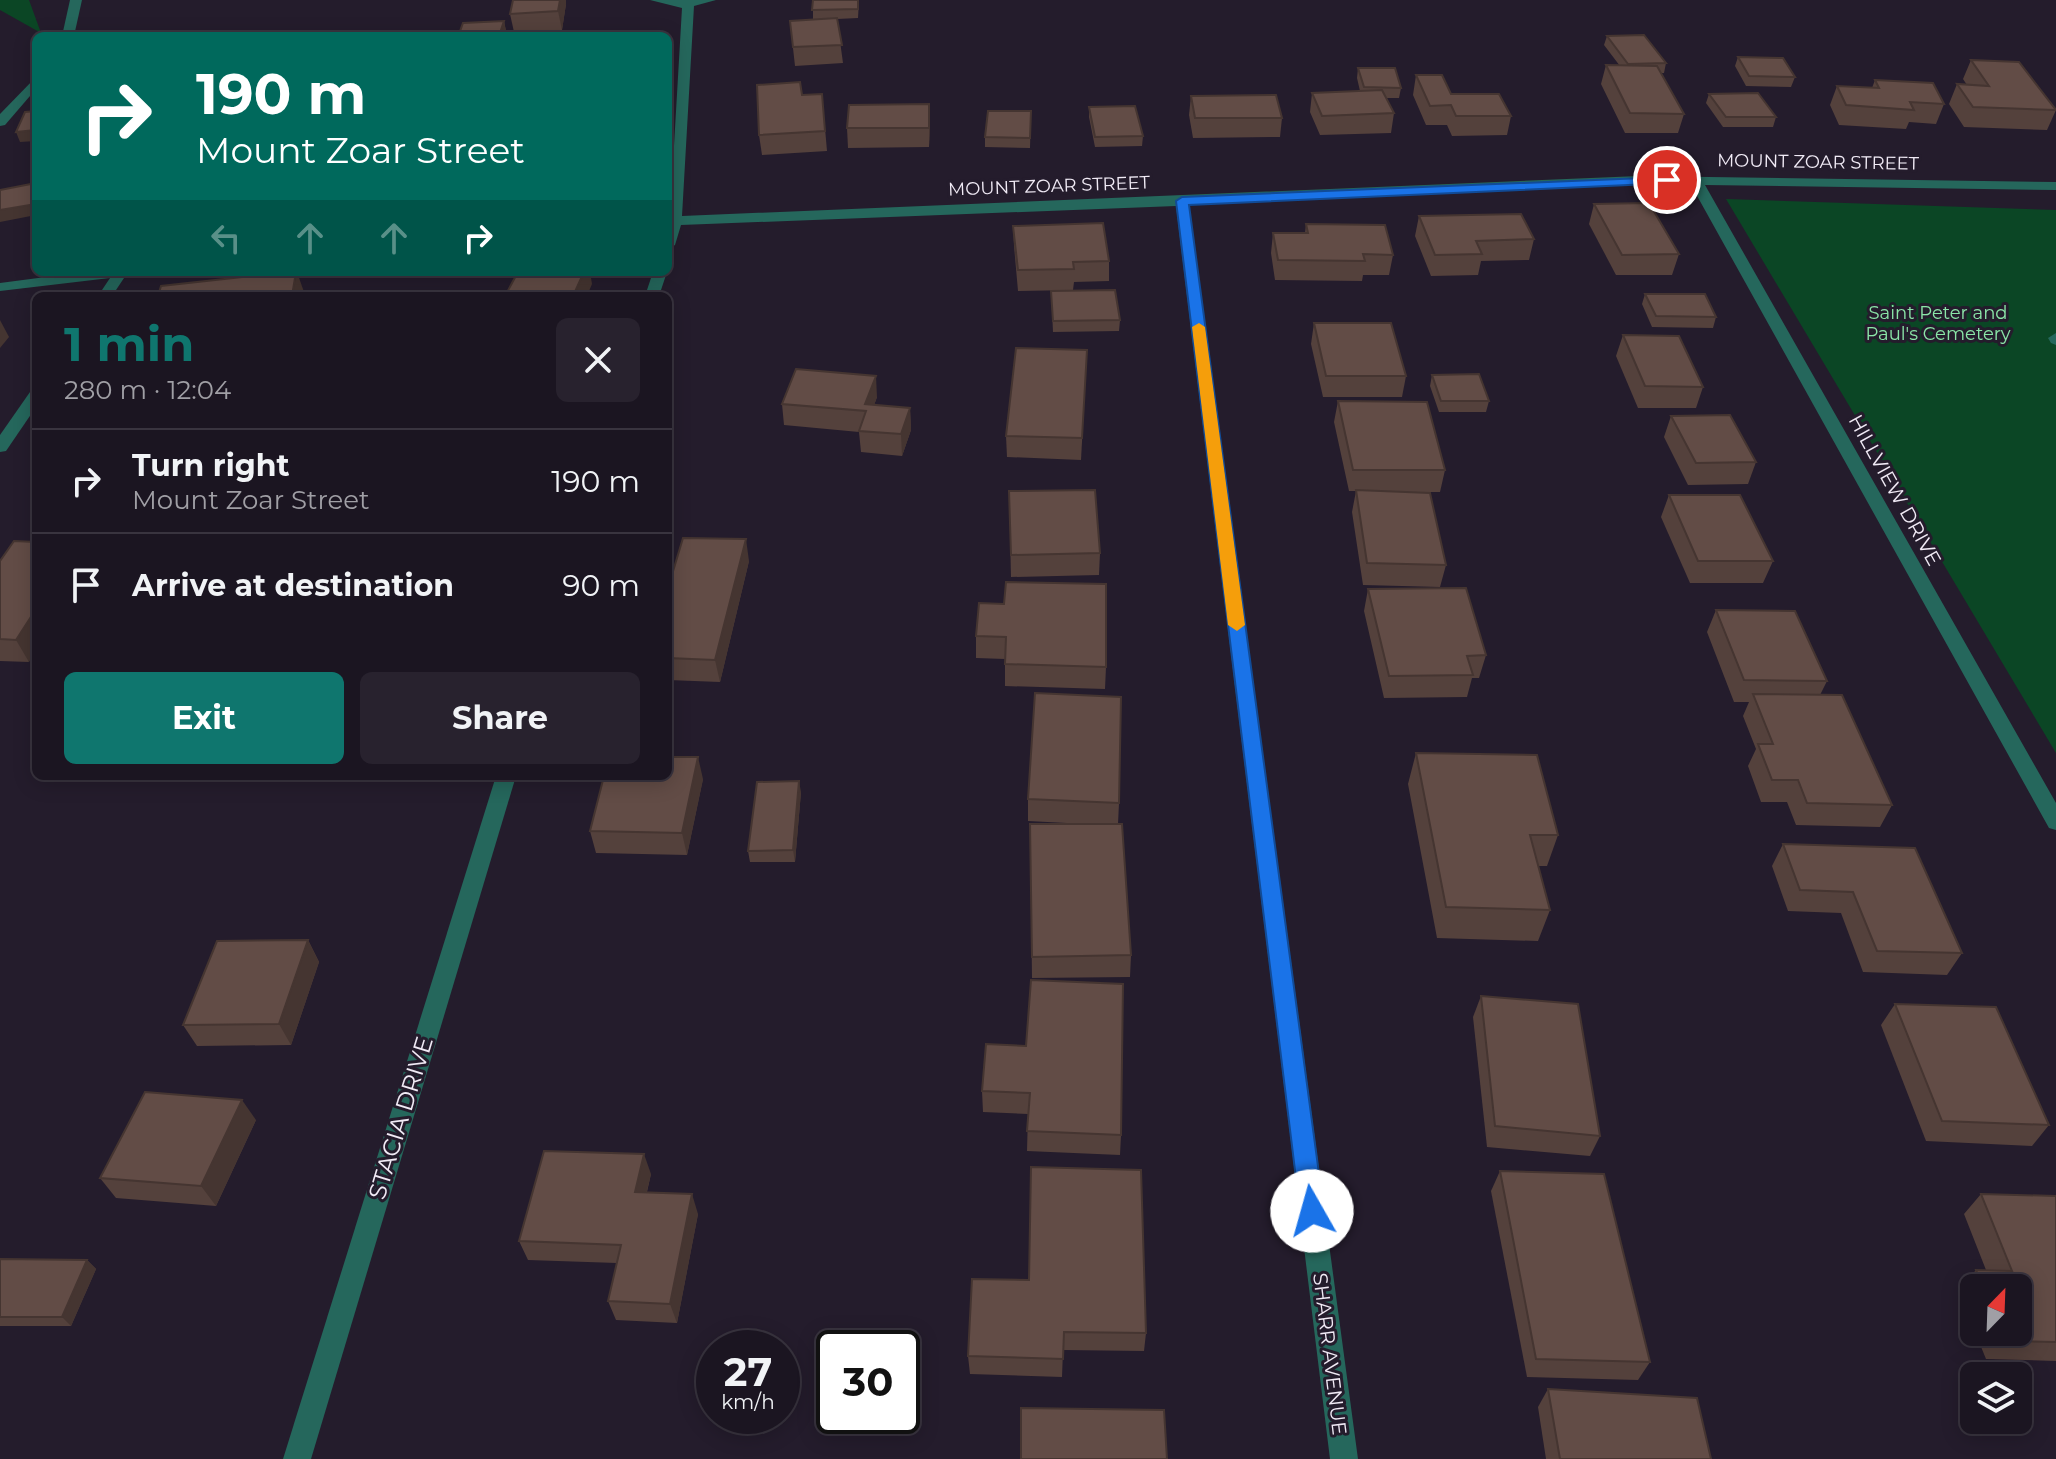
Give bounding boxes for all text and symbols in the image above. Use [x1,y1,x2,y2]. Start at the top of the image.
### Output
text: 190 m [196,60,366,128]
icon: right [64,64,168,168]
text: Mount Zoar Street [196,128,525,172]
pin [1633,146,1701,214]
street label: MOUNT ZOAR STREET [1717,149,1920,175]
icon: arrive [1645,158,1689,202]
street label: MOUNT ZOAR STREET [948,171,1151,201]
icon: left [204,216,248,260]
icon: ahead [288,216,332,260]
icon: ahead [372,216,416,260]
icon: right [456,216,500,260]
park label: Saint Peter and Paul's Cemetery [1865,302,2011,345]
text: 1 min [64,315,194,373]
button: close [556,318,640,402]
text: 280 m · 12:04 [64,374,231,406]
street label: HILLVIEW DRIVE [1844,410,1946,570]
text: Turn right [132,447,289,484]
icon: right [64,459,108,503]
text: 190 m [551,463,640,500]
text: Mount Zoar Street [132,484,369,516]
icon: arrive [64,563,108,607]
text: Arrive at destination [132,567,454,604]
text: 90 m [562,567,640,604]
button: Exit [64,672,344,764]
button: Share [360,672,640,764]
street label: STACIA DRIVE [362,1033,439,1203]
position arrow [1270,1169,1354,1253]
street label: SHARR AVENUE [1308,1272,1352,1436]
north arrow [1960,1274,2032,1346]
map controls [1960,1274,2032,1434]
speed limit sign: 30 [816,1330,920,1434]
text: 27 [724,1347,772,1396]
button: layers [1960,1362,2032,1434]
text: km/h [721,1390,775,1414]

